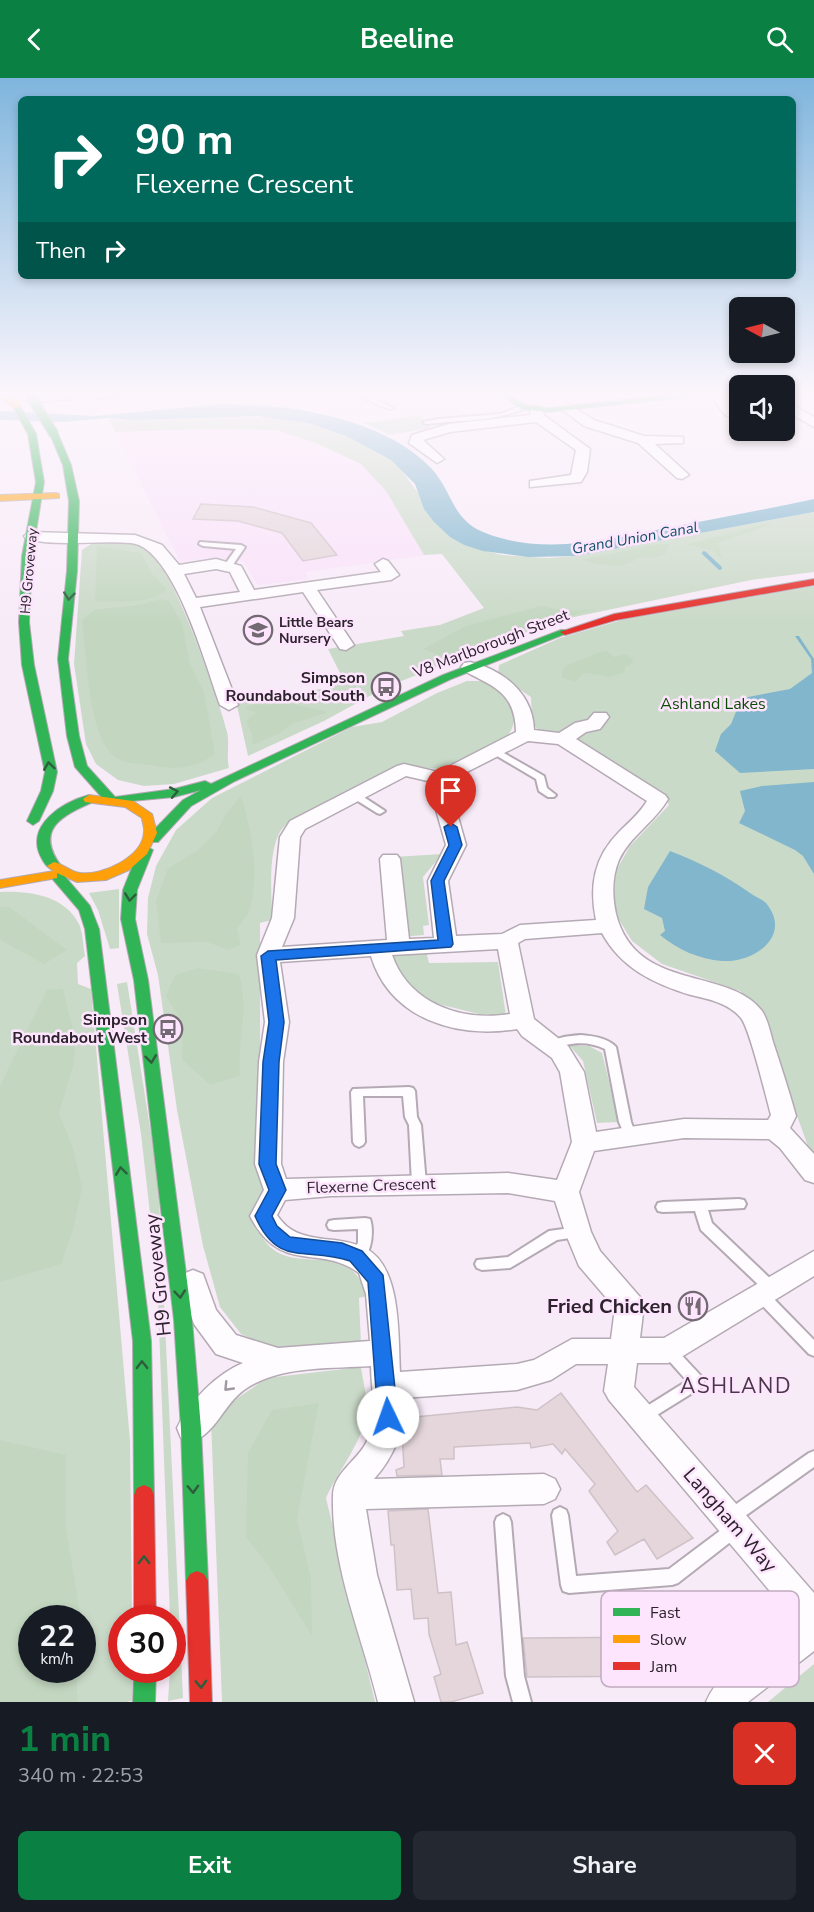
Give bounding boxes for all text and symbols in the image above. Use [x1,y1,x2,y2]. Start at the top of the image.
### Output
text: Beeline [360,21,454,58]
icon: back [18,23,51,56]
icon: search [763,23,796,56]
text: 90 m [135,112,234,169]
icon: right [36,120,114,198]
text: Flexerne Crescent [135,166,353,203]
icon: right [98,234,131,267]
text: Then [36,236,86,266]
north arrow [729,297,795,363]
map controls [729,297,795,441]
button: sound [729,375,795,441]
water label: Grand Union Canal [570,517,700,559]
street label: H9 Groveway [16,527,42,615]
one-way arrow [63,592,76,601]
street label: V8 Marlborough Street [409,604,572,684]
place label: Little Bears Nursery [279,613,354,648]
school or university icon: Little Bears Nursery [242,614,274,646]
place label: Simpson Roundabout South [225,667,365,707]
bus stop icon: Simpson Roundabout South [370,671,402,703]
park label: Ashland Lakes [660,693,766,715]
one-way arrow [43,762,55,771]
pin [425,765,476,827]
icon: arrive [434,774,467,807]
one-way arrow [169,786,179,799]
one-way arrow [124,892,137,902]
place label: Simpson Roundabout West [12,1009,148,1049]
bus stop icon: Simpson Roundabout West [152,1013,184,1045]
one-way arrow [145,1054,157,1064]
one-way arrow [116,1167,128,1176]
street label: Flexerne Crescent [306,1173,436,1199]
street label: H9 Groveway [138,1212,178,1338]
one-way arrow [173,1290,186,1299]
restaurant icon: Fried Chicken [677,1290,709,1322]
place label: Fried Chicken [547,1293,672,1320]
one-way arrow [136,1361,148,1370]
district label: ASHLAND [680,1372,792,1400]
one-way arrow [225,1379,236,1390]
position arrow [356,1385,420,1449]
street label: Langham Way [677,1462,783,1579]
one-way arrow [187,1484,200,1493]
one-way arrow [138,1556,150,1565]
legend [601,1591,799,1687]
text: Fast [650,1602,681,1624]
speed limit sign: 30 [108,1605,186,1683]
text: 22 [39,1616,75,1657]
text: Slow [650,1629,687,1651]
text: km/h [40,1649,74,1669]
text: Jam [649,1656,677,1678]
one-way arrow [194,1679,207,1688]
text: 1 min [18,1715,111,1764]
button: close [733,1722,796,1785]
text: 340 m · 22:53 [18,1762,144,1789]
button: Exit [18,1831,401,1900]
button: Share [413,1831,796,1900]

